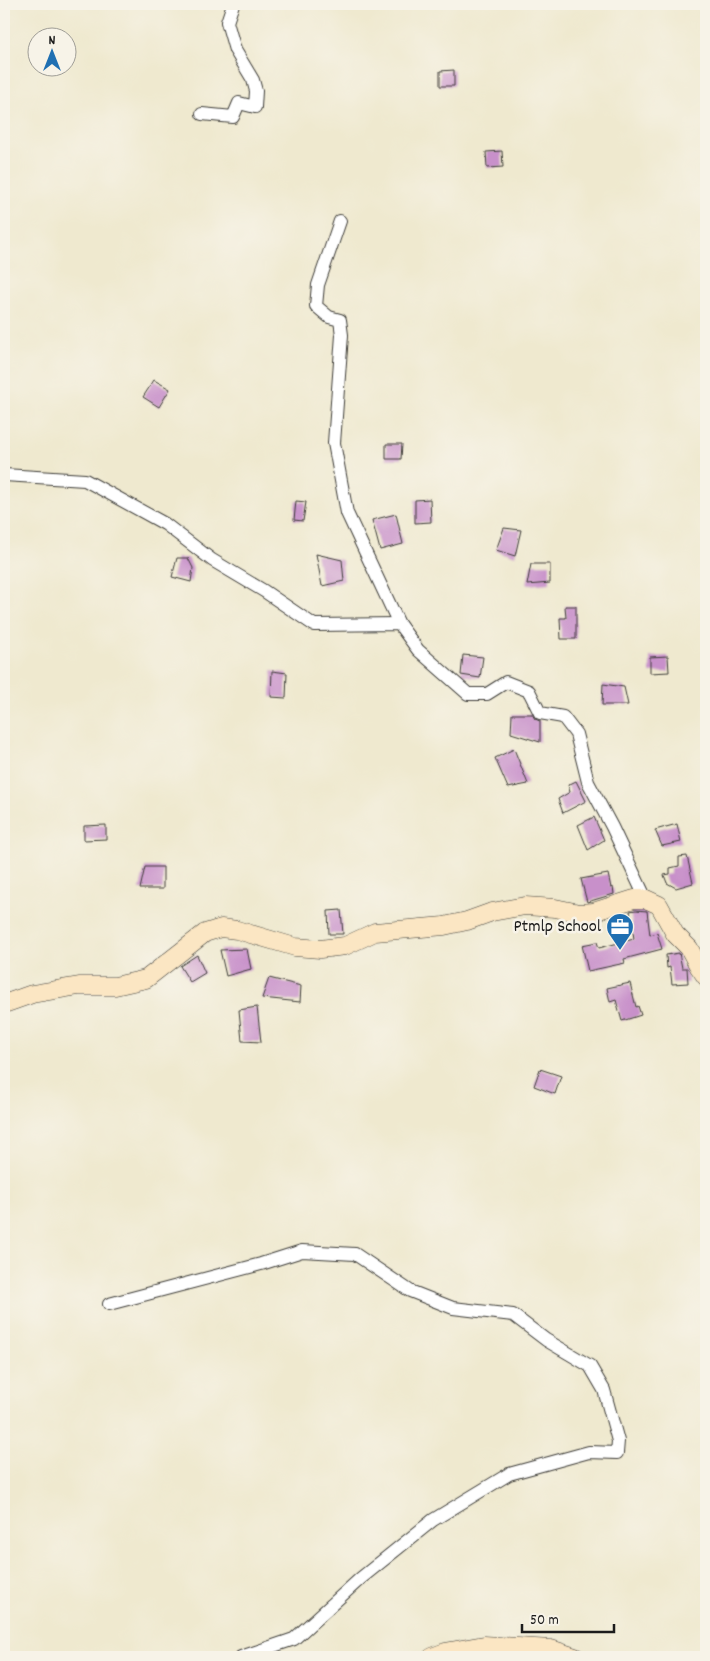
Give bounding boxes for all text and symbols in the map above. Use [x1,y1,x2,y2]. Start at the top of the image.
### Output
north arrow [28,28,78,78]
text: N [49,31,56,51]
office icon: Ptmlp School [605,912,635,951]
place label: Ptmlp School [513,915,602,940]
scale bar [522,1601,615,1633]
text: 50 m [530,1610,559,1632]

